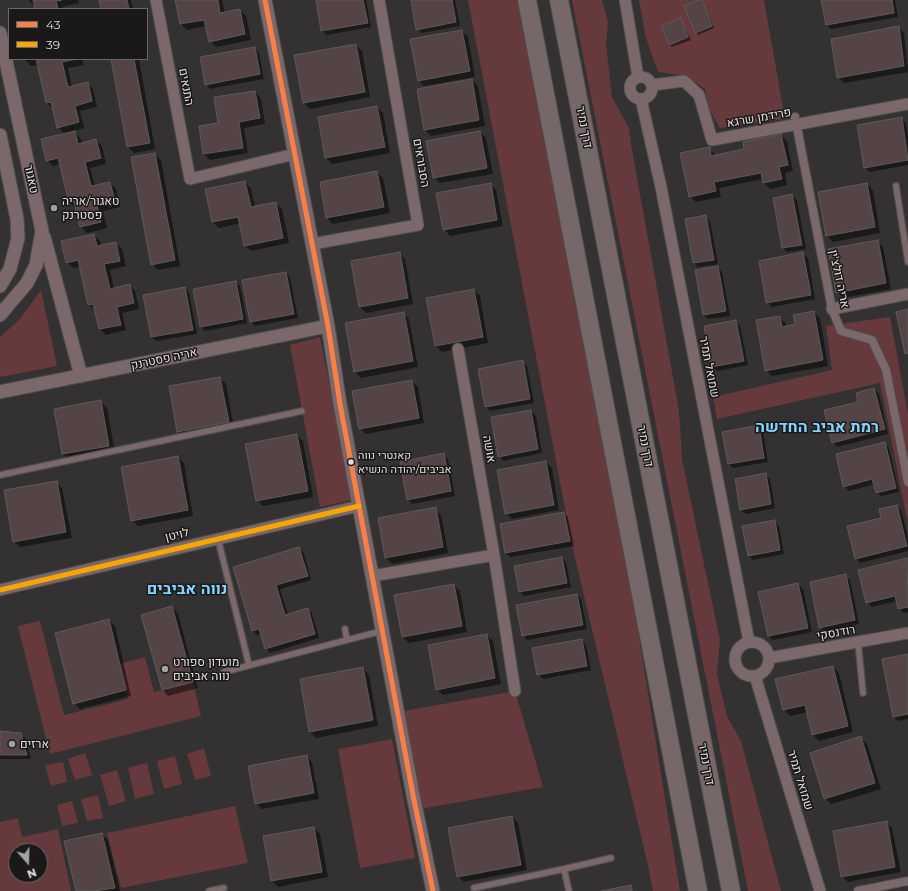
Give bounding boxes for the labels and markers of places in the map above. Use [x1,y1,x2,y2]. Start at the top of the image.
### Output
place label: טאגור/אריה פסטרנק [62,194,119,222]
marker: טאגור/אריה פסטרנק [49,203,59,213]
place label: קאנטרי נווה אביבים/יהודה הנשיא [358,449,452,475]
marker: קאנטרי נווה אביבים/יהודה הנשיא [346,457,356,467]
place label: מועדון ספורט נווה אביבים [173,655,239,683]
marker: מועדון ספורט נווה אביבים [160,664,170,674]
place label: ארזים [20,737,49,751]
marker: ארזים [7,739,17,749]

